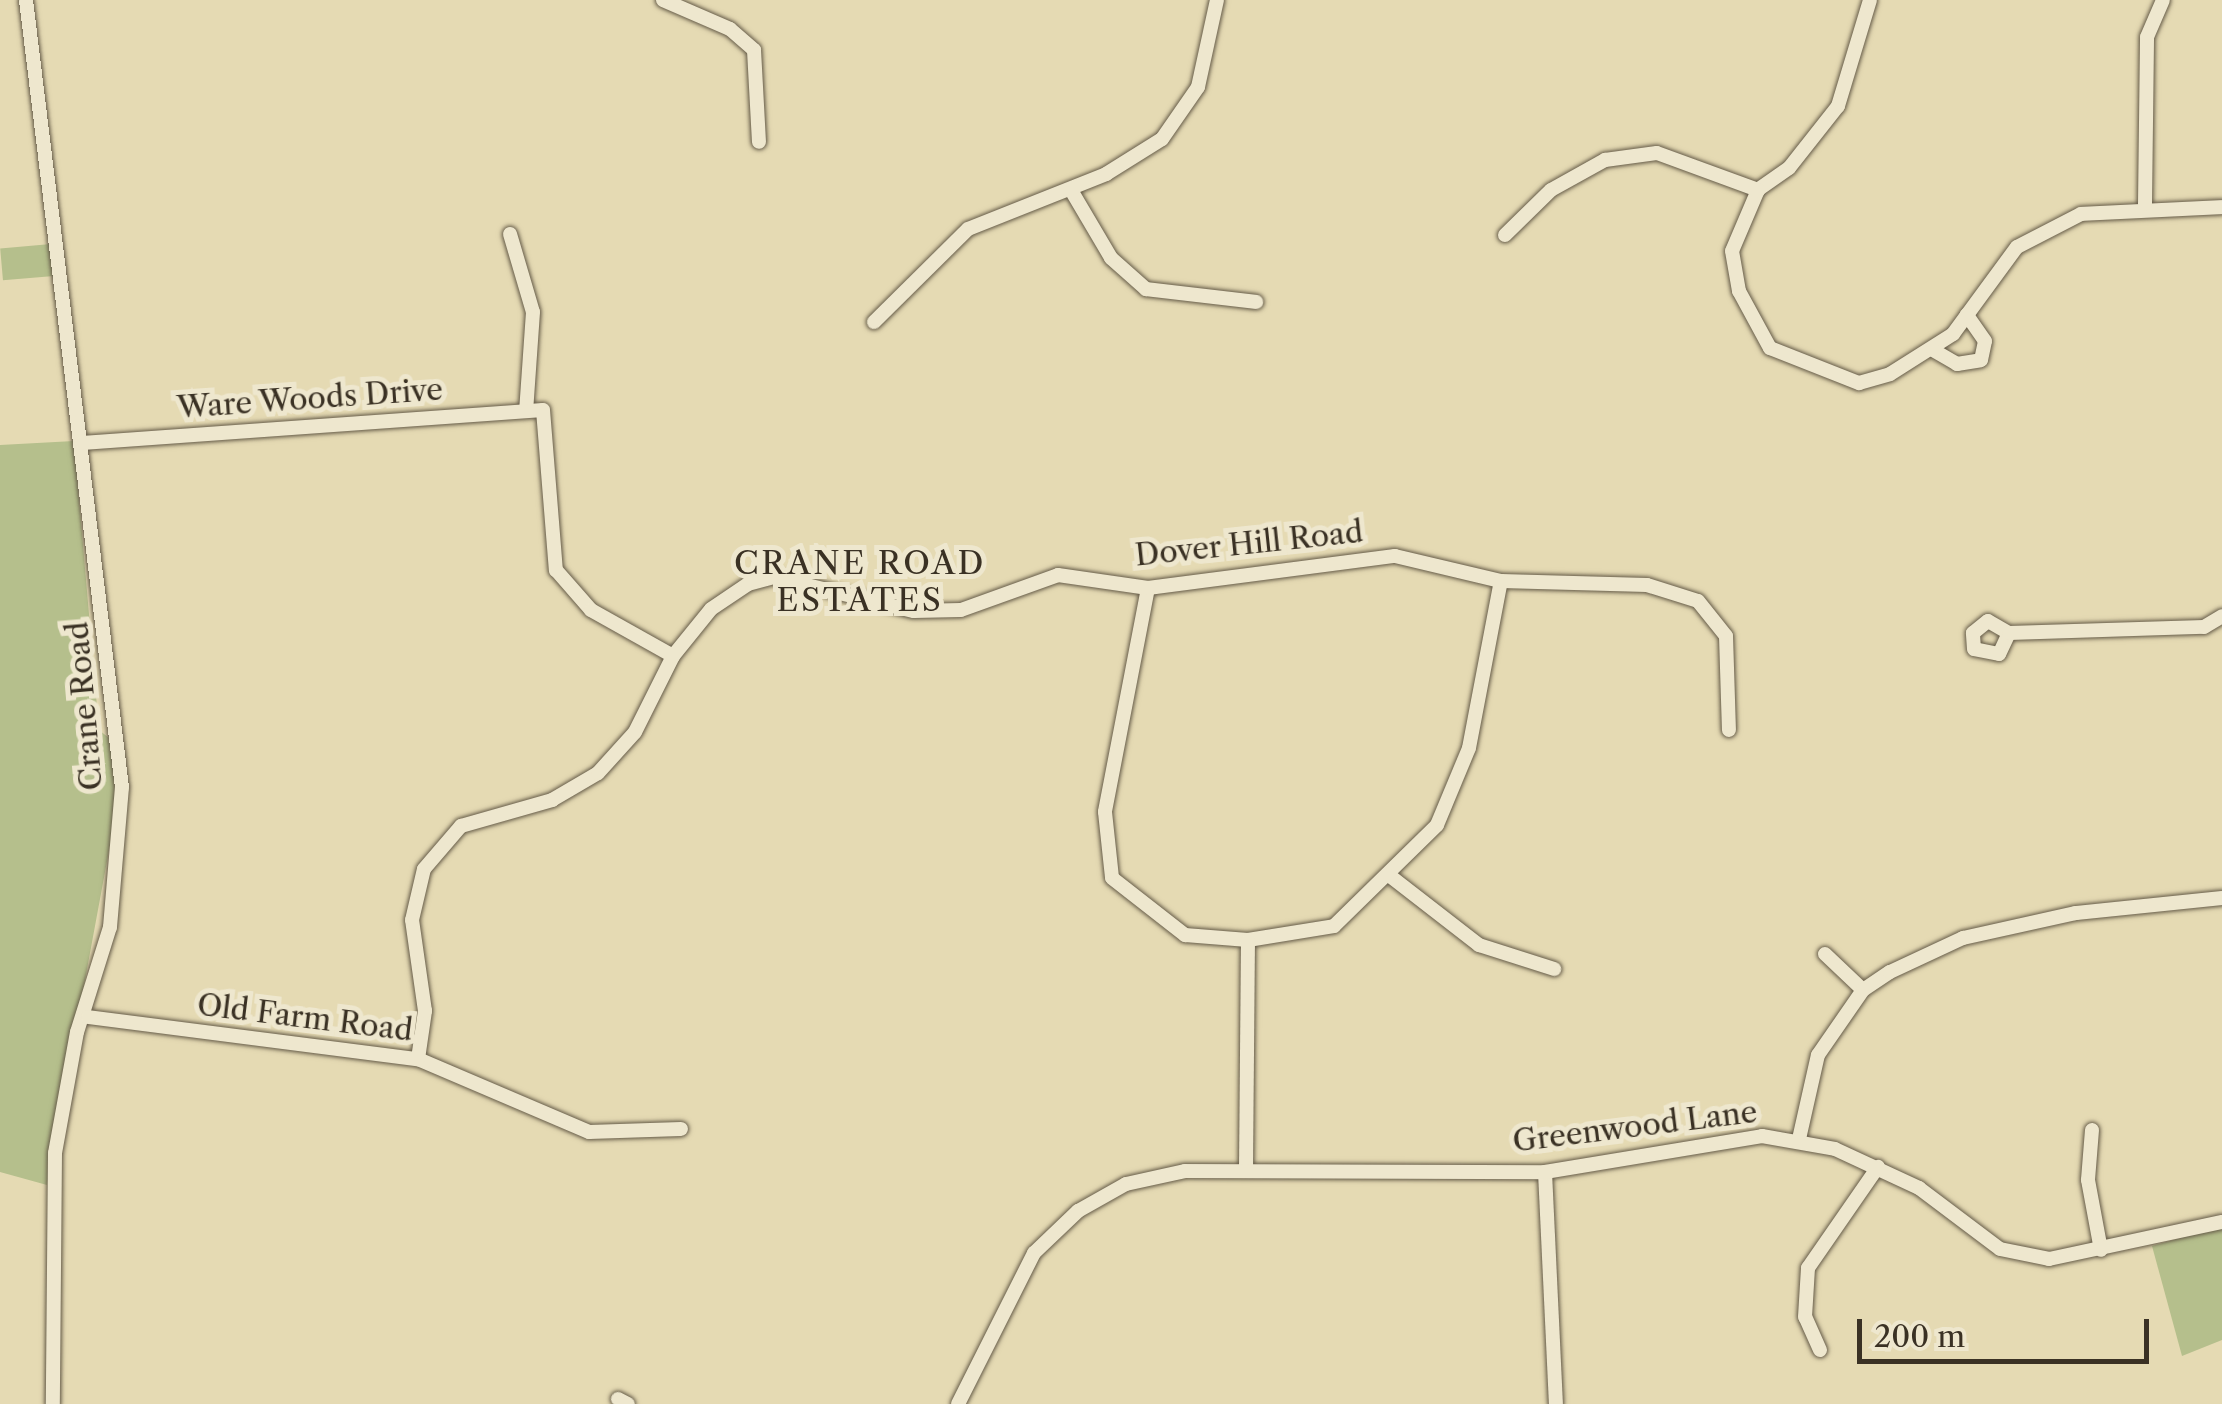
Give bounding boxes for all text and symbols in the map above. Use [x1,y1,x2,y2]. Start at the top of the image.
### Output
street label: Ware Woods Drive [175,372,445,426]
street label: Dover Hill Road [1133,514,1365,574]
district label: CRANE ROAD ESTATES [734,545,986,620]
street label: Crane Road [60,620,110,792]
street label: Old Farm Road [195,987,415,1049]
street label: Greenwood Lane [1511,1094,1759,1160]
scale bar [1862,1299,2154,1361]
text: 200 m [1874,1318,1965,1355]

